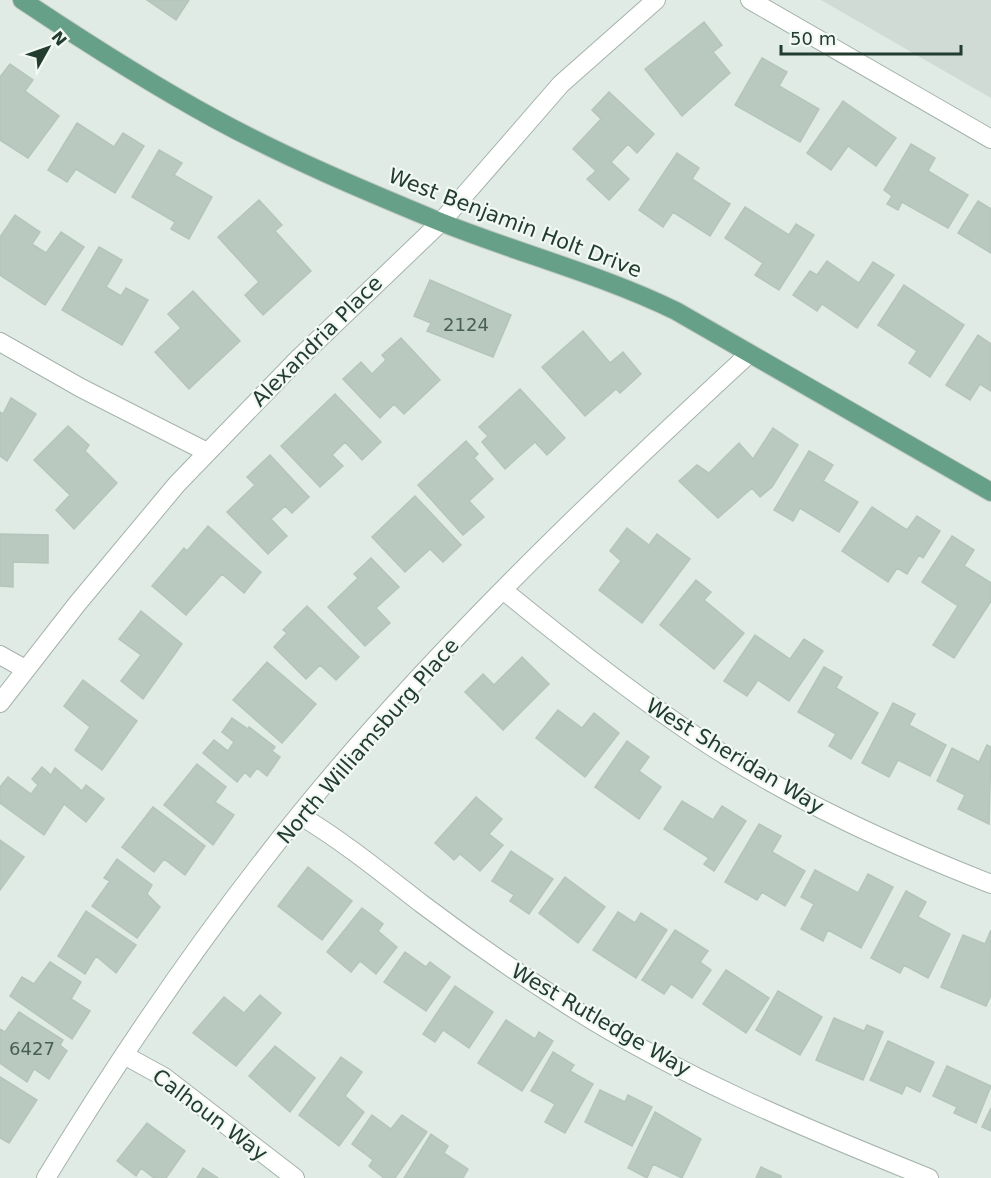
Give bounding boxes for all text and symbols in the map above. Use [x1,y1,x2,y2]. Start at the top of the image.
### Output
north arrow [18,18,78,78]
scale bar [781,18,961,56]
text: N [48,27,71,50]
text: 50 m [790,28,836,49]
street label: West Benjamin Holt Drive [385,164,645,282]
street label: Alexandria Place [247,271,387,411]
house number: 2124 [443,314,489,335]
street label: North Williamsburg Place [272,633,464,849]
street label: West Sheridan Way [642,693,828,819]
street label: West Rutledge Way [507,959,695,1081]
house number: 6427 [9,1038,55,1059]
street label: Calhoun Way [148,1064,272,1166]

